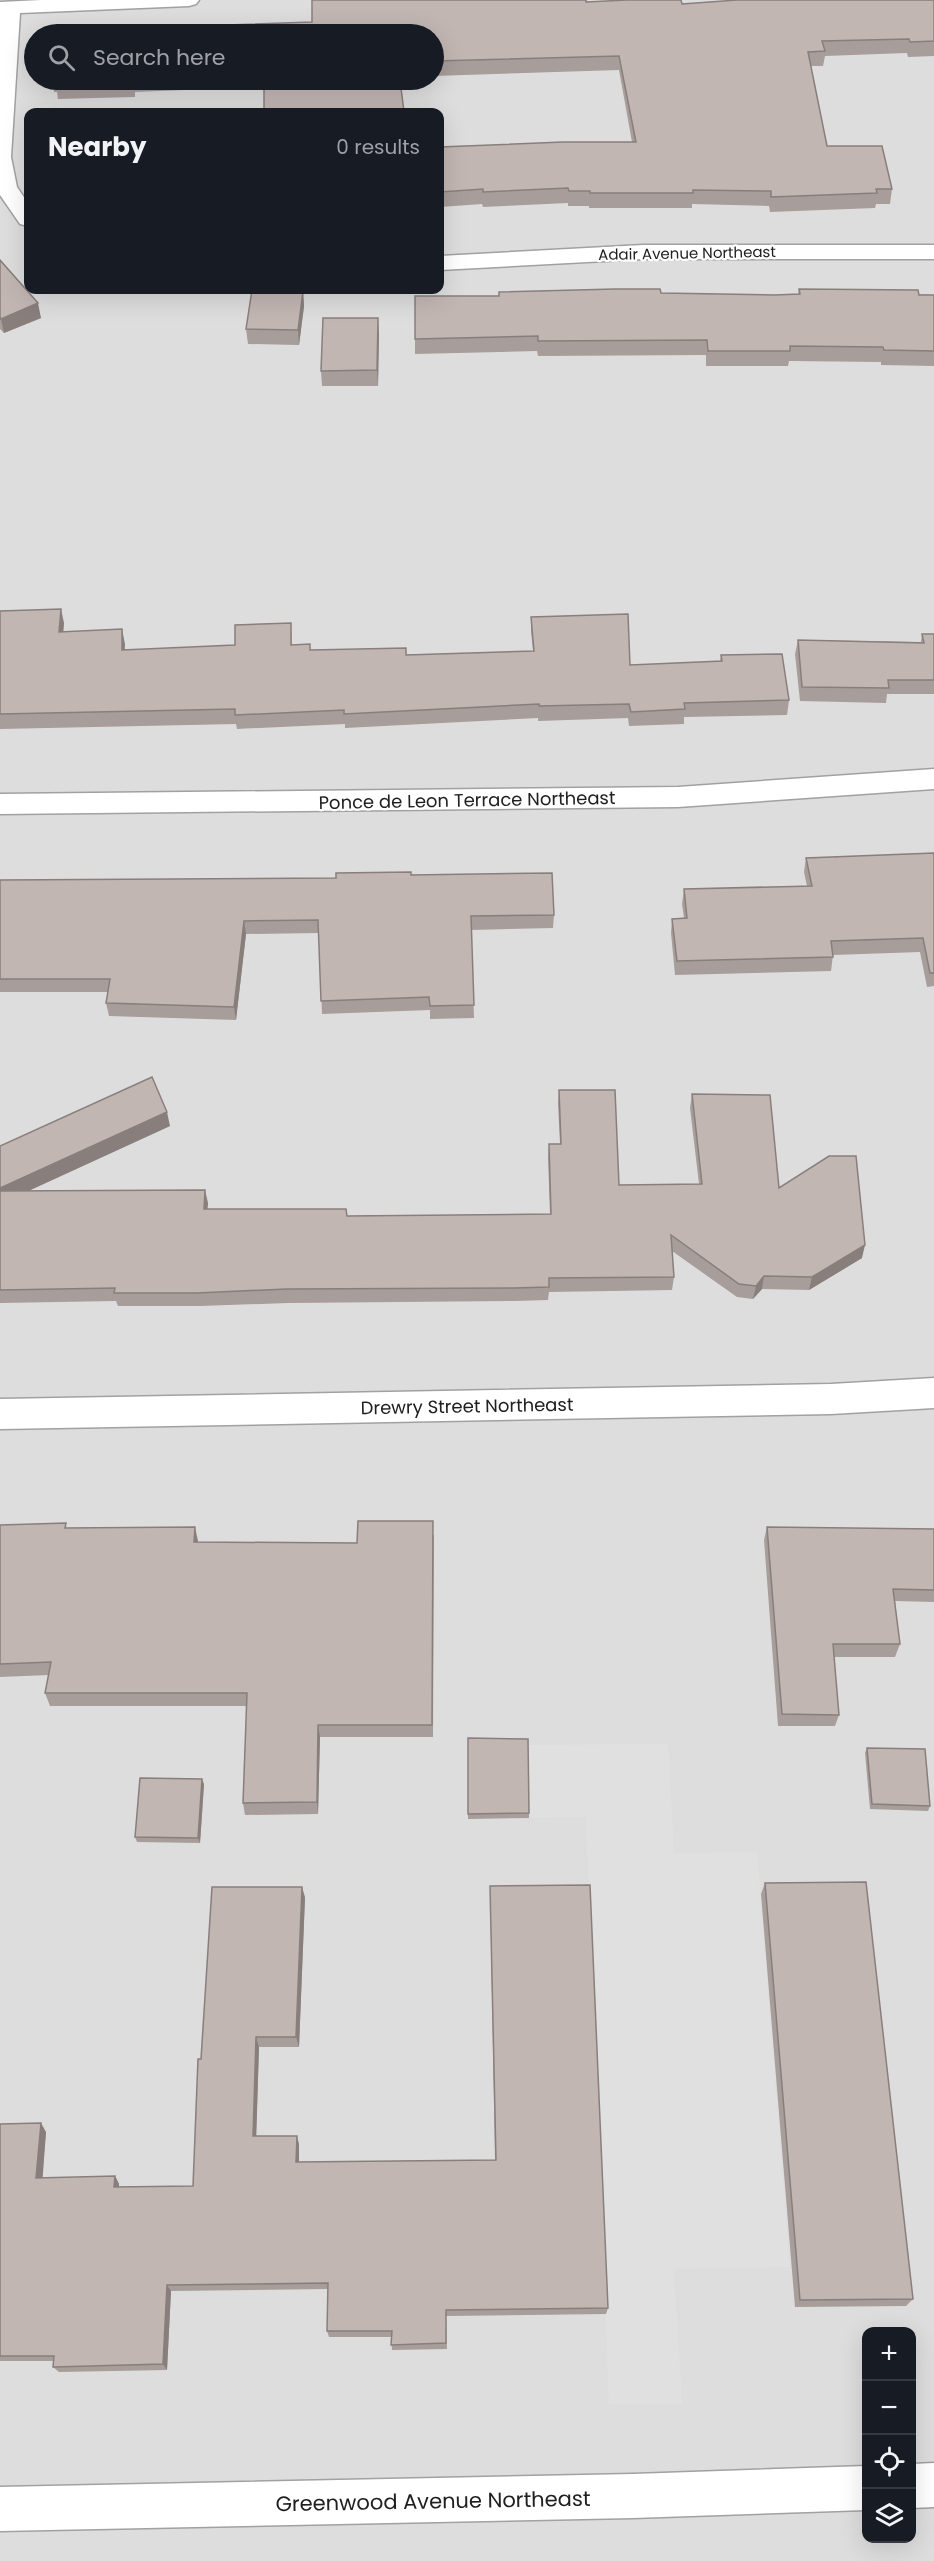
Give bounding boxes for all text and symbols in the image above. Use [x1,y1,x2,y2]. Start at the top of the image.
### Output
search box [24,24,444,90]
icon: search [45,41,78,74]
text: Search here [93,42,226,73]
text: Nearby [48,129,146,165]
text: 0 results [336,133,420,161]
street label: Adair Avenue Northeast [598,241,776,265]
street label: Ponce de Leon Terrace Northeast [318,785,616,815]
street label: Drewry Street Northeast [360,1392,574,1420]
map controls [862,2327,916,2543]
button: + [862,2327,916,2381]
button: − [862,2381,916,2435]
button: locate [862,2435,916,2489]
street label: Greenwood Avenue Northeast [275,2484,591,2518]
button: layers [862,2489,916,2543]

